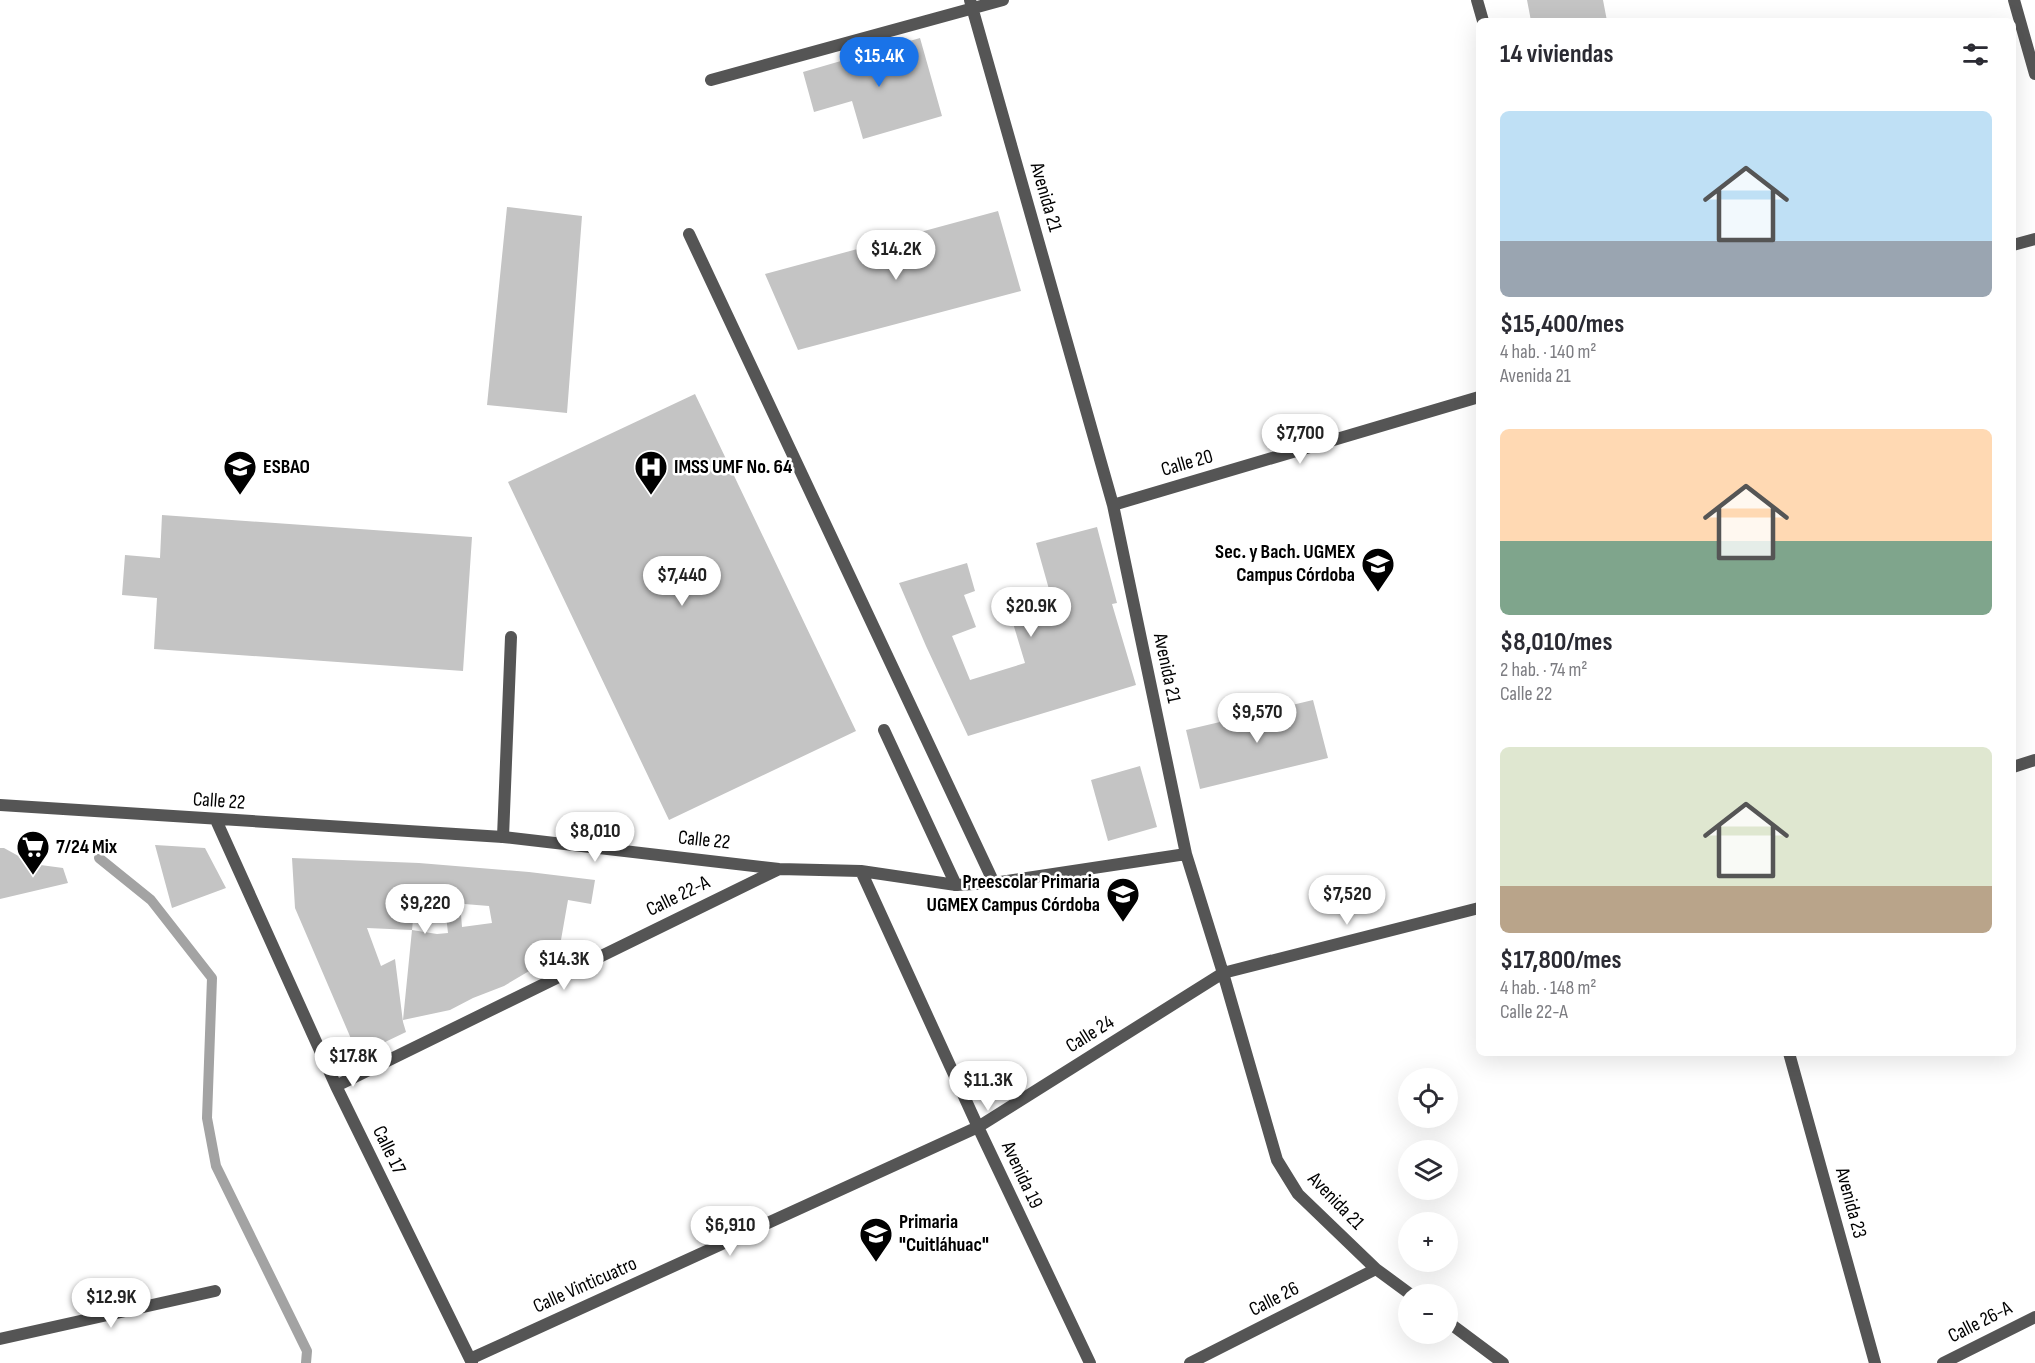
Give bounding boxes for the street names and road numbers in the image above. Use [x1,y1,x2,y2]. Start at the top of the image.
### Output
street label: Avenida 21 [1024,159,1067,234]
street label: Calle 20 [1158,444,1216,482]
street label: Avenida 21 [1148,630,1186,705]
street label: Calle 22 [192,787,246,815]
street label: Calle 22 [677,825,731,855]
street label: Calle 22-A [642,870,714,922]
street label: Calle 24 [1062,1010,1118,1058]
street label: Calle 17 [367,1122,411,1178]
street label: Avenida 19 [996,1137,1048,1212]
street label: Avenida 23 [1830,1164,1872,1241]
street label: Avenida 21 [1302,1166,1369,1235]
street label: Calle Vinticuatro [529,1251,641,1319]
street label: Calle 26 [1245,1276,1303,1322]
street label: Calle 26-A [1944,1296,2016,1348]

